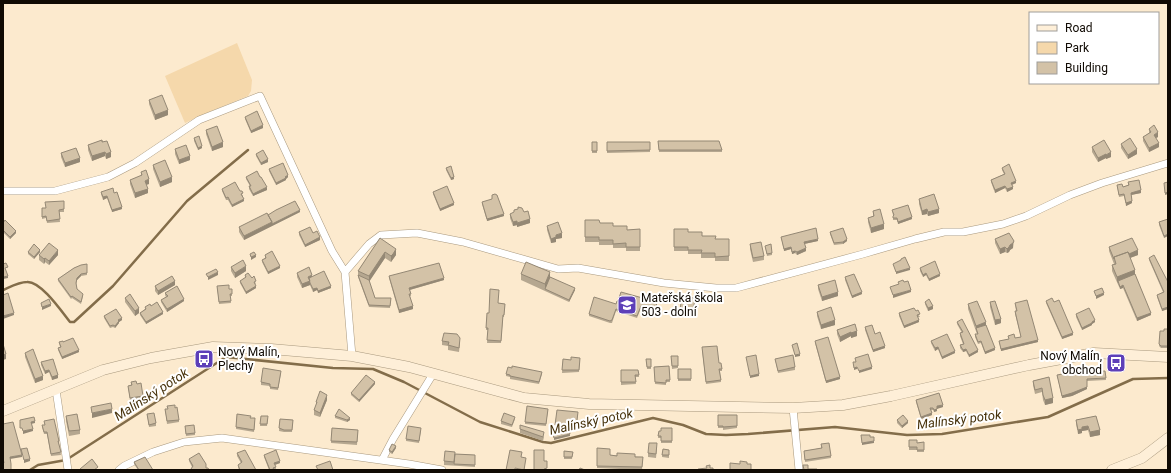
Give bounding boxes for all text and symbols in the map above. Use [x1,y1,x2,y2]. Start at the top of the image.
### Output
legend [1029,12,1159,84]
text: Road [1065,21,1093,35]
text: Park [1065,41,1090,55]
text: Building [1065,61,1108,75]
place label: Mateřská škola 503 - dolní [641,291,723,319]
school or university icon: Mateřská škola 503 - dolní [616,294,638,316]
place label: Nový Malín, Plechy [218,345,280,373]
bus stop icon: Nový Malín, Plechy [193,348,215,370]
place label: Nový Malín, obchod [1040,349,1102,377]
bus stop icon: Nový Malín, obchod [1105,352,1127,374]
water label: Malínský potok [112,365,191,424]
water label: Malínský potok [548,405,635,438]
water label: Malínský potok [916,407,1003,432]

